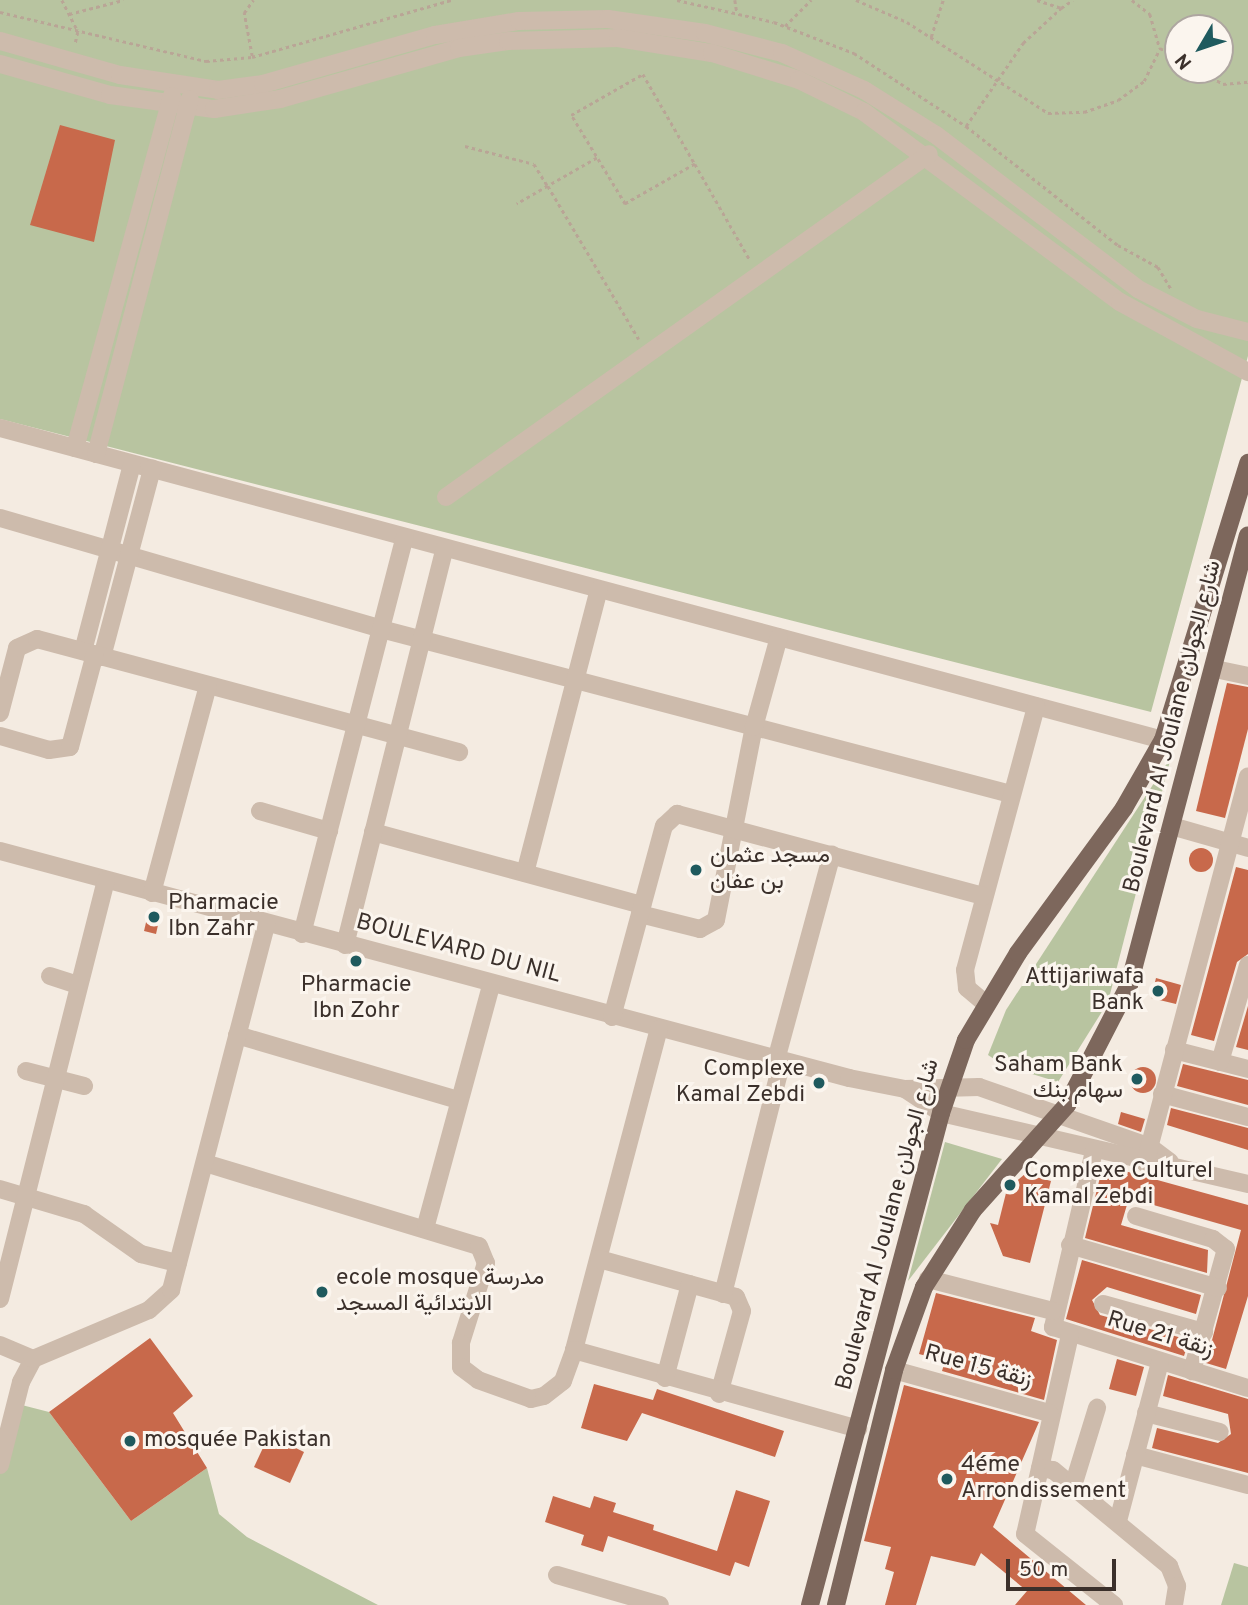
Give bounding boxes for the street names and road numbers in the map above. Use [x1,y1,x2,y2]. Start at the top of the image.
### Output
street label: Boulevard Al Joulane شارع الجولان [1119,558,1229,896]
street label: BOULEVARD DU NIL [353,909,563,991]
street label: Boulevard Al Joulane شارع الجولان [831,1056,947,1394]
street label: Rue 21 زنقة [1103,1307,1217,1365]
street label: Rue 15 زنقة [921,1340,1035,1396]

